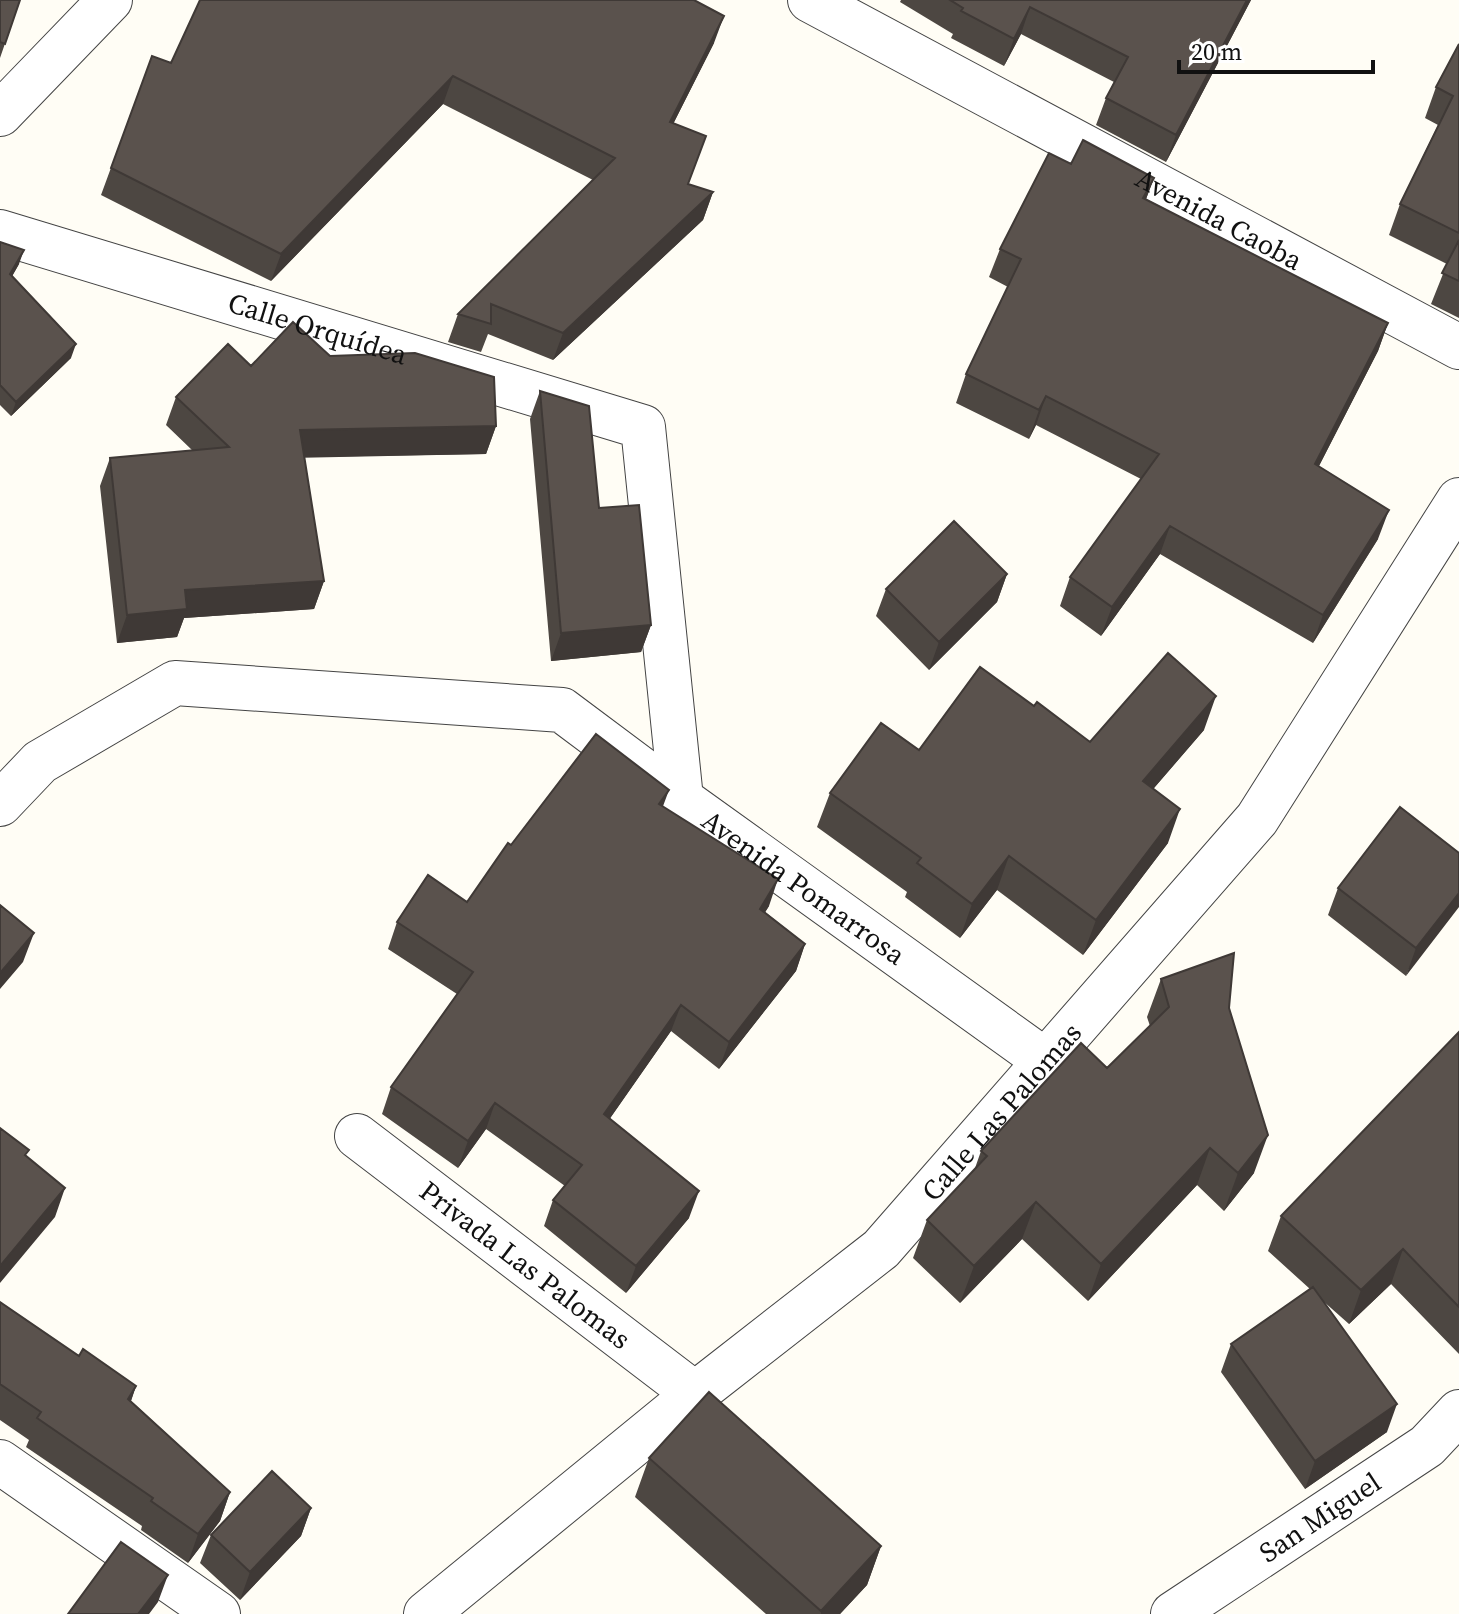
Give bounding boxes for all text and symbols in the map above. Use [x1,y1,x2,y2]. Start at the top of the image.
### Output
scale bar [1179,24,1373,74]
text: 20 m [1191,35,1242,68]
street label: Avenida Caoba [1129,159,1310,279]
street label: Calle Orquídea [224,283,413,374]
street label: Avenida Pomarrosa [694,801,914,974]
street label: Calle Las Palomas [913,1014,1090,1209]
street label: Privada Las Palomas [412,1172,639,1357]
street label: San Miguel [1252,1463,1388,1571]

